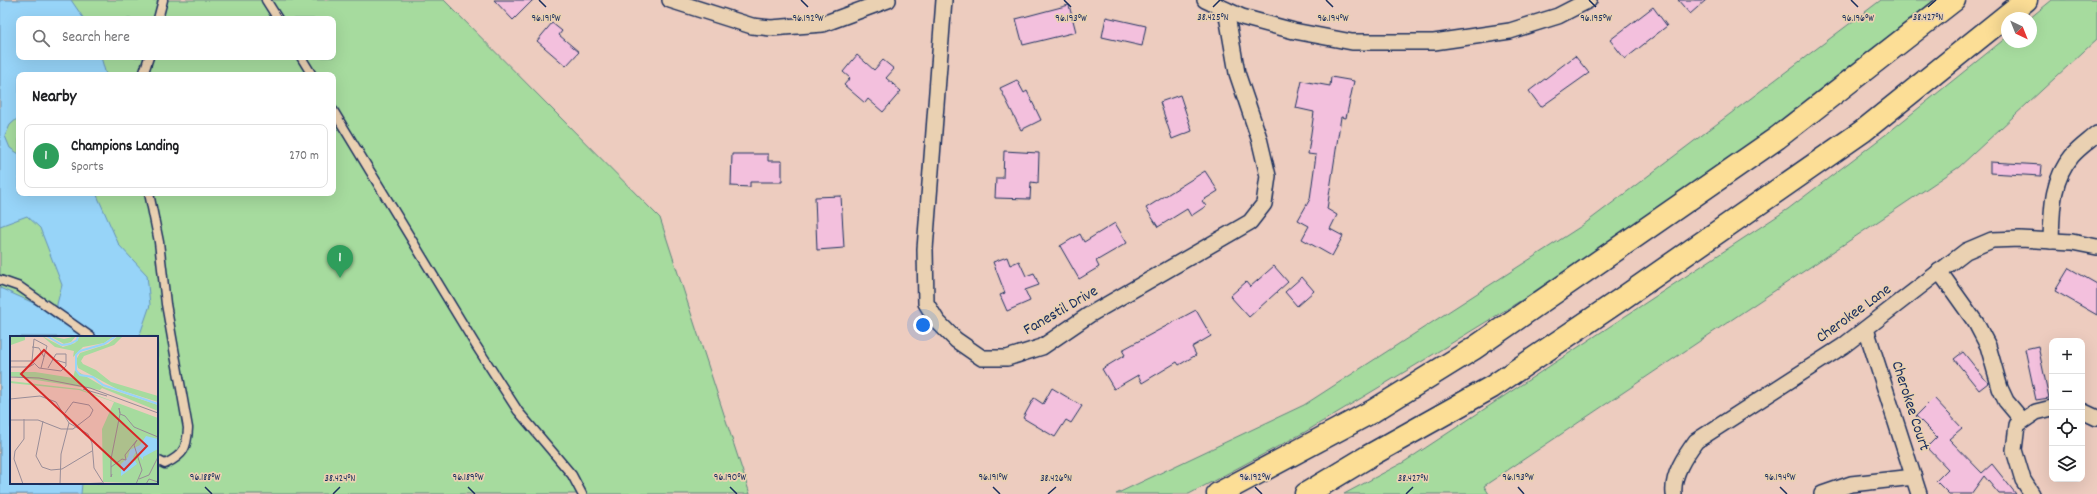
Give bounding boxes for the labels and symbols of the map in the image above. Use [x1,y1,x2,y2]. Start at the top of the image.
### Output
text: 38.425°N [1197,11,1229,25]
text: 38.427°N [1913,11,1943,25]
text: 96.191°W [531,12,561,26]
text: 96.192°W [792,12,824,26]
text: 96.193°W [1055,12,1087,26]
text: 96.194°W [1317,12,1349,26]
text: 96.195°W [1580,12,1612,26]
text: 96.196°W [1842,12,1874,26]
north arrow [2001,12,2037,48]
pin: 1 [327,245,353,278]
street label: Cherokee Lane [1812,279,1896,349]
street label: Fanestil Drive [1019,280,1103,342]
your location [913,315,933,335]
inset map [10,336,158,484]
street label: Cherokee Court [1885,358,1935,454]
text: 96.188°W [190,471,220,485]
text: 96.189°W [453,471,484,485]
text: 96.190°W [714,471,746,485]
text: 96.191°W [978,471,1008,485]
text: 96.192°W [1239,471,1271,485]
text: 96.193°W [1502,471,1534,485]
text: 96.194°W [1764,471,1796,485]
text: 38.424°N [325,472,356,486]
text: 38.426°N [1040,472,1072,486]
text: 38.427°N [1398,472,1428,486]

